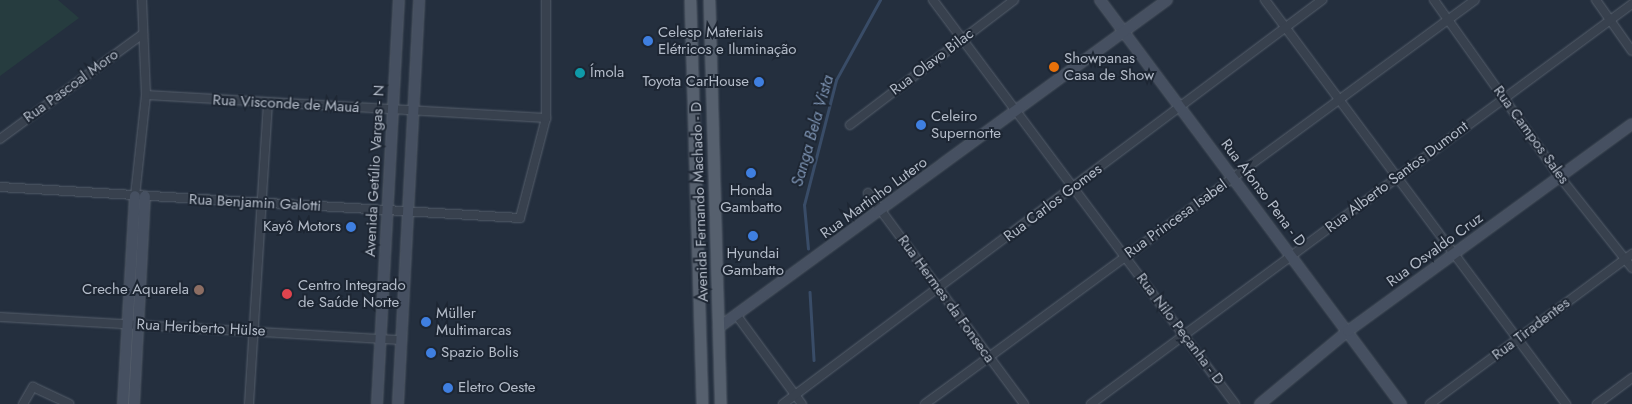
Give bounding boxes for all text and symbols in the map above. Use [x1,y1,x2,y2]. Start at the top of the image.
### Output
place label: Celesp Materiais Elétricos e Iluminação [658,23,797,58]
street label: Rua Olavo Bilac [887,25,977,99]
marker: Celesp Materiais Elétricos e Iluminação [642,35,654,47]
street label: Rua Pascoal Moro [20,46,122,126]
place label: Showpanas Casa de Show [1064,49,1154,84]
marker: Showpanas Casa de Show [1048,61,1060,73]
place label: Ímola [590,64,624,82]
marker: Ímola [574,67,586,79]
place label: Toyota CarHouse [642,73,749,91]
water label: Sanga Bela Vista [788,73,838,189]
marker: Toyota CarHouse [753,76,765,88]
street label: Rua Campos Sales [1489,82,1573,188]
street label: Avenida Getúlio Vargas - N [362,85,388,257]
street label: Rua Visconde de Mauá [212,91,360,117]
street label: Avenida Fernando Machado - D [688,102,712,302]
place label: Celeiro Supernorte [931,107,1001,142]
street label: Rua Alberto Santos Dumont [1322,117,1472,237]
marker: Celeiro Supernorte [915,119,927,131]
street label: Rua Afonso Pena - D [1217,136,1309,250]
street label: Rua Martinho Lutero [817,153,931,243]
street label: Rua Carlos Gomes [1000,160,1106,246]
marker: Honda Gambatto [745,167,757,179]
street label: Rua Princesa Isabel [1121,176,1231,262]
place label: Honda Gambatto [720,181,782,216]
street label: Rua Benjamin Galotti [188,191,322,215]
street label: Rua Osvaldo Cruz [1383,209,1487,291]
place label: Kayô Motors [263,218,341,236]
marker: Kayô Motors [345,221,357,233]
marker: Hyundai Gambatto [747,230,759,242]
street label: Rua Hermes da Fonseca [894,232,998,366]
place label: Hyundai Gambatto [722,244,784,279]
street label: Rua Nilo Peçanha - D [1132,270,1228,388]
place label: Centro Integrado de Saúde Norte [298,276,406,311]
place label: Creche Aquarela [82,281,189,299]
marker: Creche Aquarela [193,284,205,296]
marker: Centro Integrado de Saúde Norte [280,287,294,301]
street label: Rua Tiradentes [1489,294,1573,364]
place label: Müller Multimarcas [436,304,511,339]
street label: Rua Heriberto Hülse [136,316,266,340]
marker: Müller Multimarcas [420,316,432,328]
place label: Spazio Bolis [441,344,518,362]
marker: Spazio Bolis [425,347,437,359]
place label: Eletro Oeste [458,379,536,397]
marker: Eletro Oeste [442,382,454,394]

